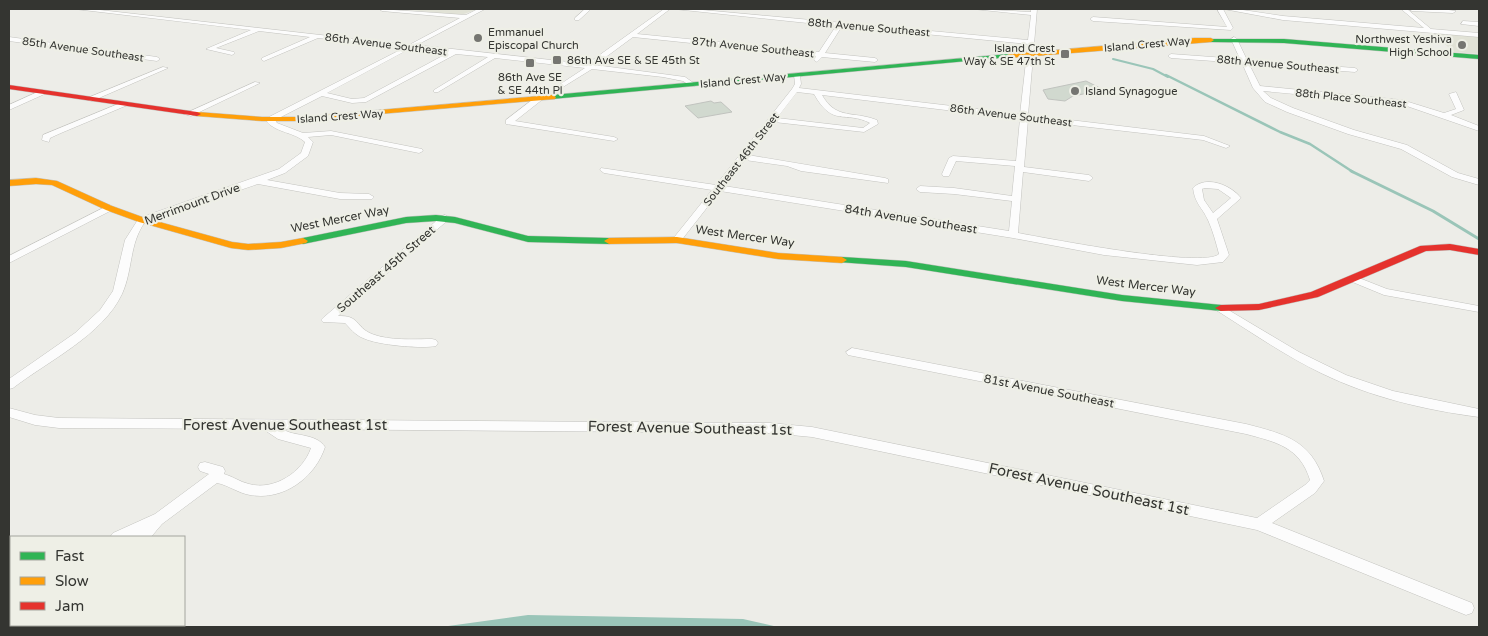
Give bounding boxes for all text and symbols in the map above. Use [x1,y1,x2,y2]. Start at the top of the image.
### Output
street label: 88th Avenue Southeast [807,16,931,39]
place label: Emmanuel Episcopal Church [488,26,579,52]
street label: 86th Avenue Southeast [324,31,448,58]
marker: Emmanuel Episcopal Church [472,32,484,44]
place label: Northwest Yeshiva High School [1355,33,1452,59]
street label: Island Crest Way [1103,34,1191,55]
street label: 85th Avenue Southeast [21,35,145,64]
street label: 87th Avenue Southeast [691,35,815,60]
marker: Northwest Yeshiva High School [1456,39,1468,51]
place label: Island Crest Way & SE 47th St [964,42,1055,68]
marker: Island Crest Way & SE 47th St [1059,48,1071,60]
street label: 88th Avenue Southeast [1216,53,1340,76]
marker: 86th Ave SE & SE 45th St [551,54,563,66]
place label: 86th Ave SE & SE 45th St [567,54,700,67]
marker: 86th Ave SE & SE 44th Pl [524,57,536,69]
street label: Island Crest Way [699,70,787,91]
place label: 86th Ave SE & SE 44th Pl [497,71,563,97]
marker: Island Synagogue [1069,85,1081,97]
place label: Island Synagogue [1085,85,1177,98]
street label: 88th Place Southeast [1295,86,1407,111]
street label: 86th Avenue Southeast [949,102,1073,129]
street label: Island Crest Way [296,107,384,126]
street label: Southeast 46th Street [701,110,782,209]
street label: Merrimount Drive [142,180,242,228]
street label: West Mercer Way [290,202,391,235]
street label: 84th Avenue Southeast [844,202,979,236]
street label: Southeast 45th Street [334,222,438,315]
street label: West Mercer Way [694,222,796,250]
street label: West Mercer Way [1096,273,1197,299]
street label: 81st Avenue Southeast [983,372,1116,411]
street label: Forest Avenue Southeast 1st [183,416,387,434]
street label: Forest Avenue Southeast 1st [588,417,793,439]
street label: Forest Avenue Southeast 1st [987,459,1191,519]
legend [10,536,185,626]
text: Fast [55,547,85,565]
text: Slow [55,572,89,590]
text: Jam [55,597,84,615]

